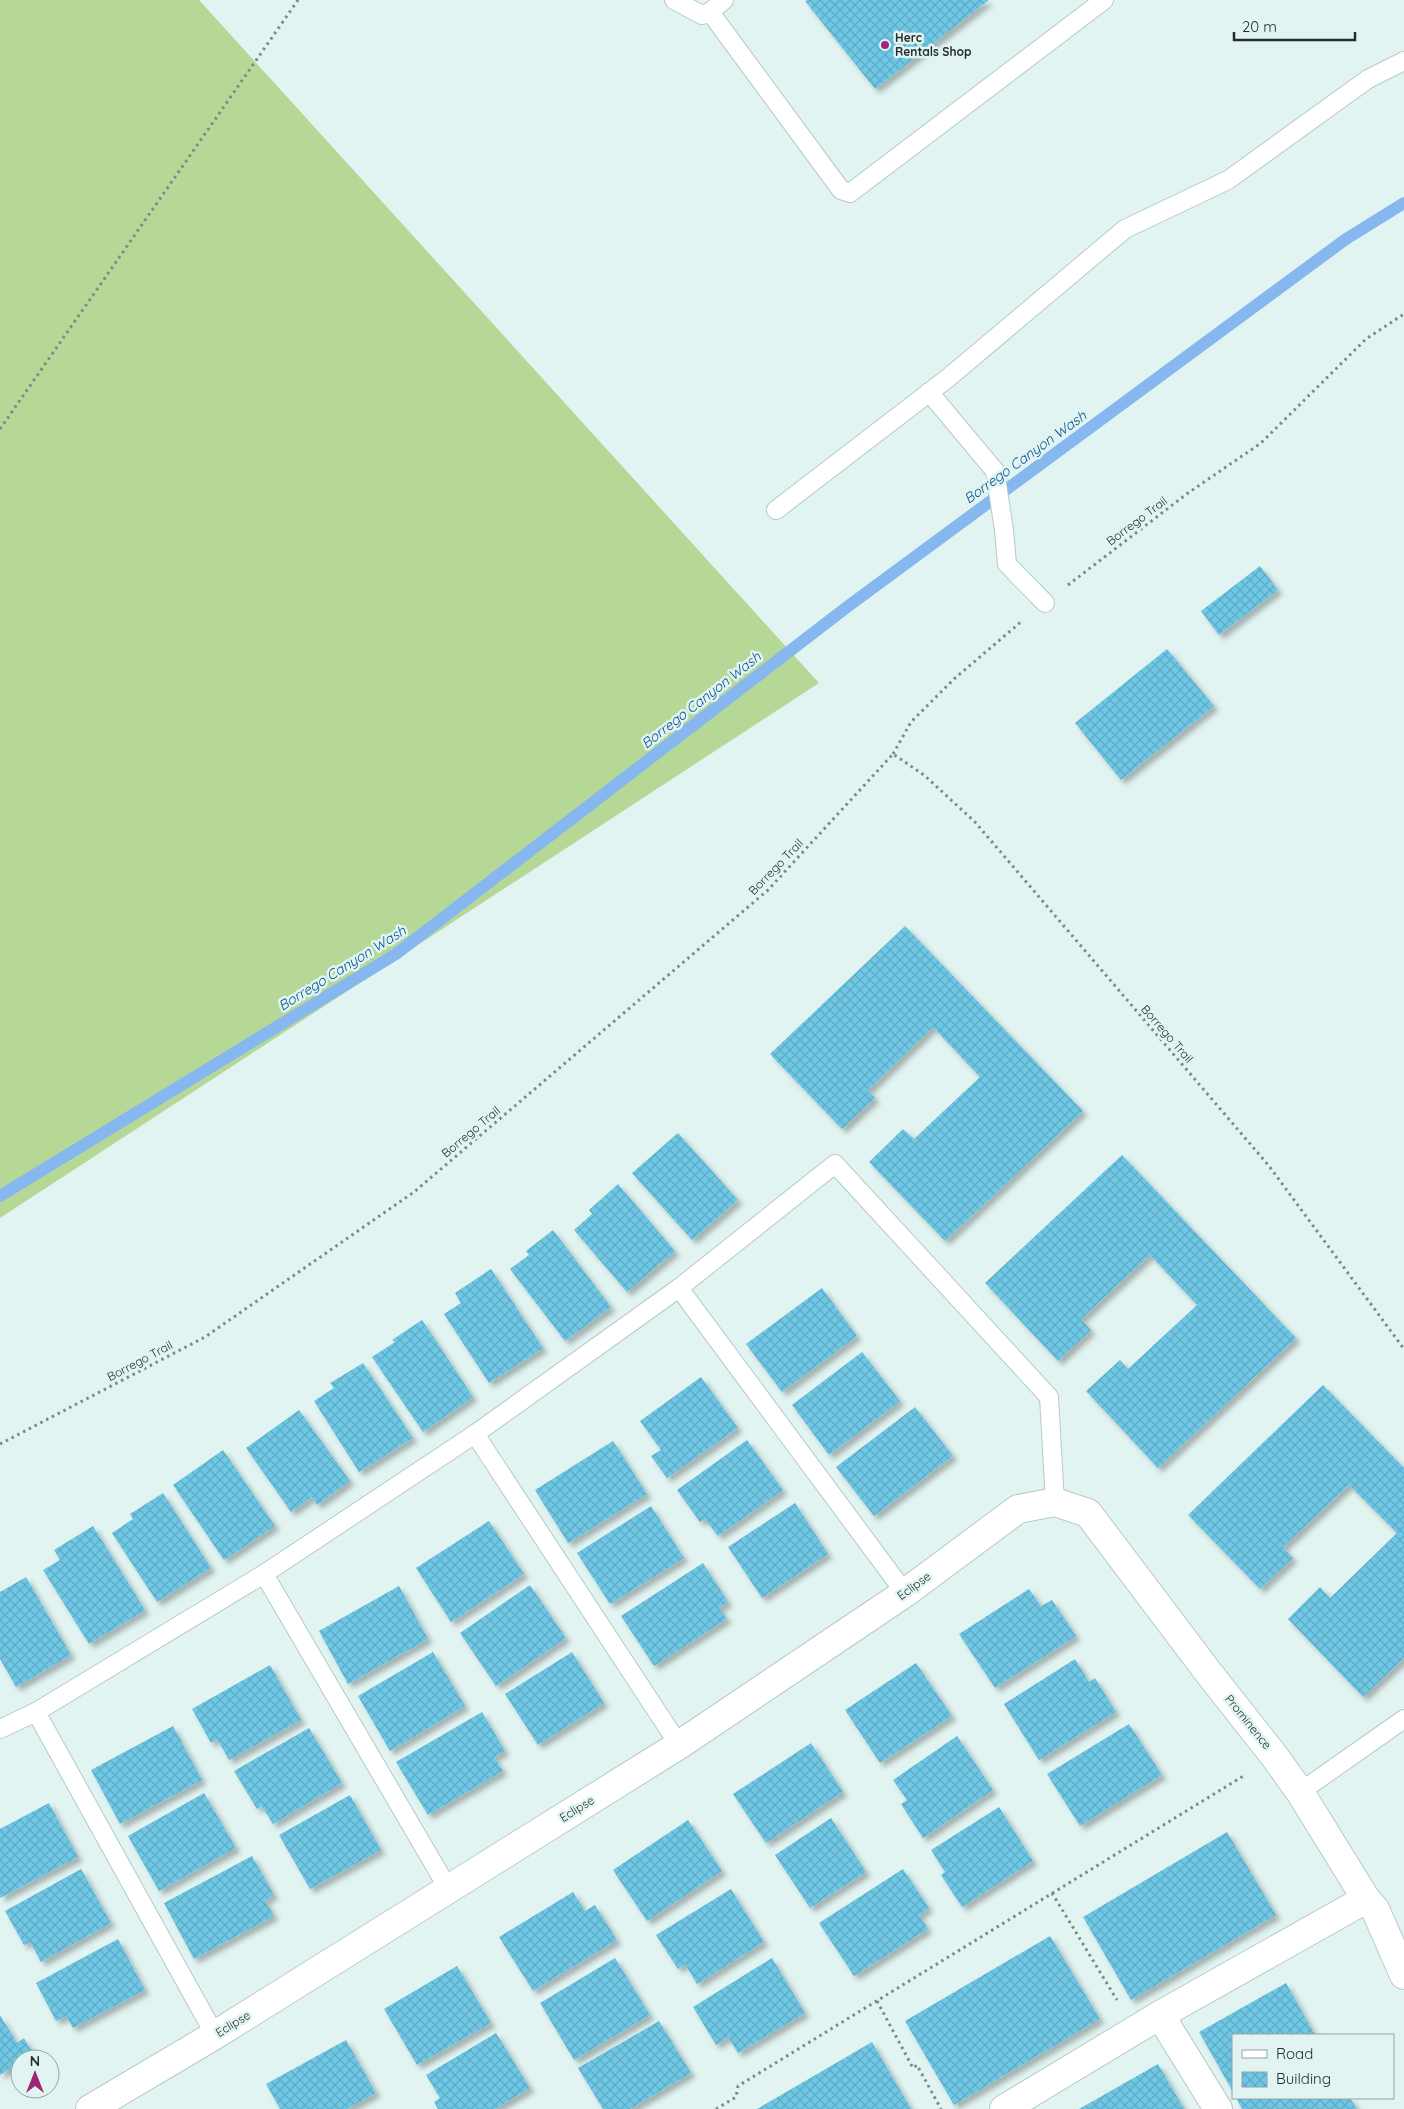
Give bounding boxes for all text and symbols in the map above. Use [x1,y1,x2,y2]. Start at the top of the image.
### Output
scale bar [1234,10,1355,42]
text: 20 m [1242,17,1277,36]
place label: Herc Rentals Shop [895,30,972,59]
marker: Herc Rentals Shop [879,39,891,51]
water label: Borrego Canyon Wash [960,406,1091,507]
street label: Borrego Trail [1103,493,1170,548]
water label: Borrego Canyon Wash [638,647,765,752]
street label: Borrego Trail [745,836,806,898]
water label: Borrego Canyon Wash [275,921,410,1015]
street label: Borrego Trail [1138,1002,1197,1066]
street label: Borrego Trail [438,1103,503,1161]
street label: Borrego Trail [104,1337,175,1384]
street label: Eclipse [894,1568,934,1603]
street label: Prominence [1222,1691,1275,1752]
street label: Eclipse [557,1792,597,1825]
street label: Eclipse [213,2007,253,2040]
legend [1232,2034,1394,2099]
text: Road [1276,2044,1313,2063]
north arrow [10,2049,60,2099]
text: N [30,2052,40,2070]
text: Building [1276,2069,1331,2088]

